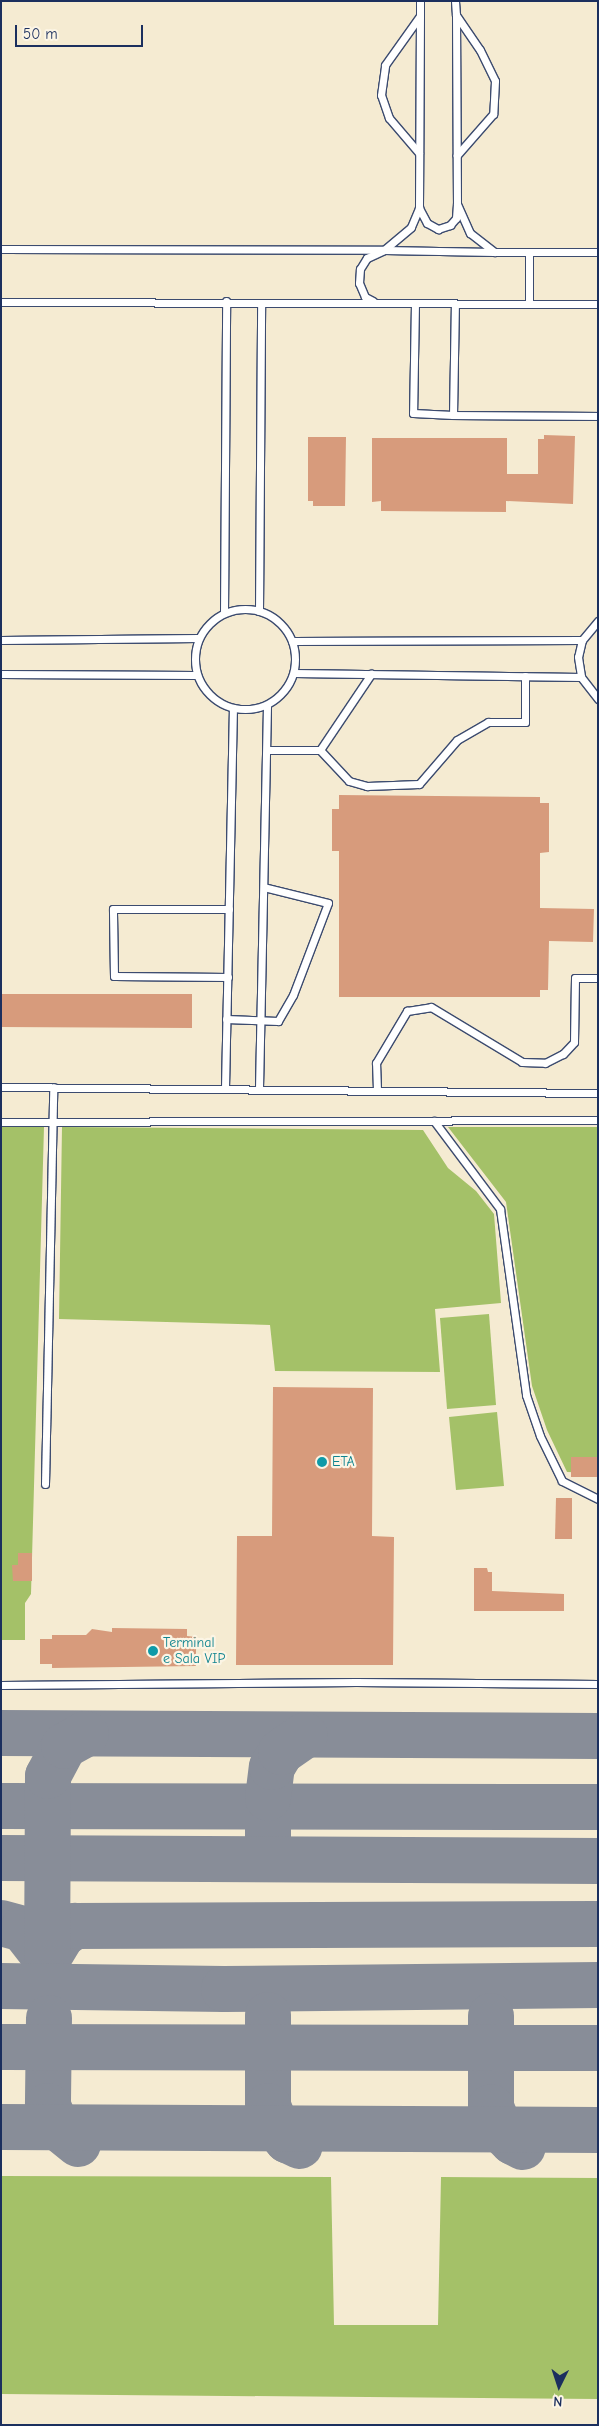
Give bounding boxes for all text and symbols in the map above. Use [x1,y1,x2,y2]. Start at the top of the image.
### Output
scale bar [18,15,145,47]
text: 50 m [23,25,58,43]
place label: ETA [332,1454,355,1470]
marker: ETA [316,1456,328,1468]
place label: Terminal e Sala VIP [163,1635,225,1668]
marker: Terminal e Sala VIP [147,1645,159,1657]
north arrow [534,2361,584,2411]
text: N [553,2393,563,2410]

